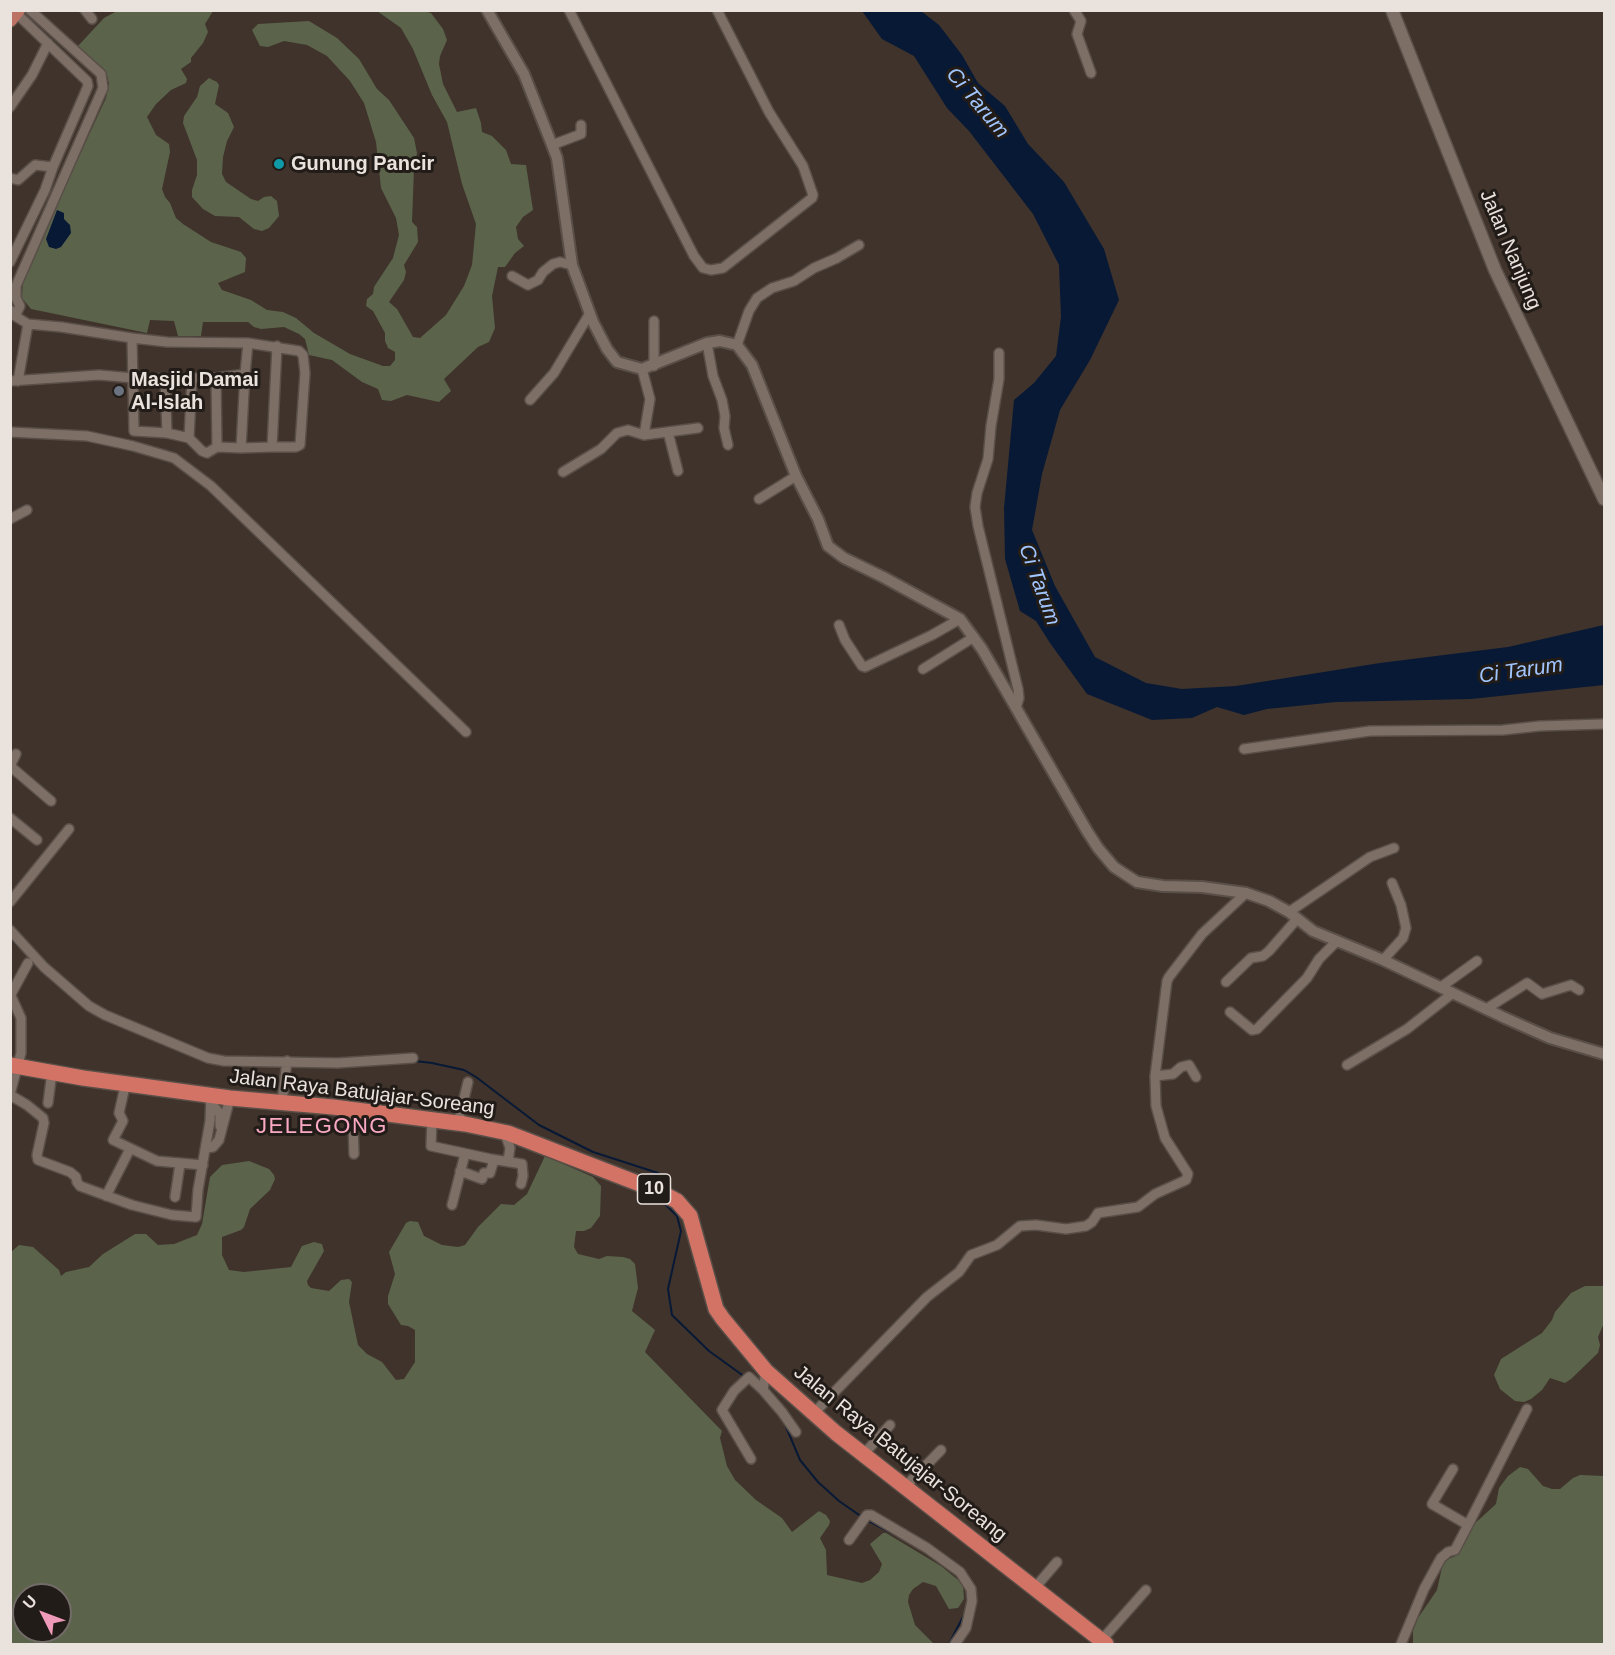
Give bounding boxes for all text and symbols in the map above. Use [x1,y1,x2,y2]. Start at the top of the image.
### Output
water label: Ci Tarum [940,63,1014,143]
place label: Gunung Pancir [291,152,434,176]
marker: Gunung Pancir [272,157,286,171]
street label: Jalan Nanjung [1474,186,1546,314]
place label: Masjid Damai Al-Islah [131,368,259,415]
marker: Masjid Damai Al-Islah [112,384,126,398]
water label: Ci Tarum [1013,541,1065,629]
water label: Ci Tarum [1477,653,1565,689]
street label: Jalan Raya Batujajar-Soreang [228,1065,496,1121]
district label: JELEGONG [256,1114,388,1140]
road number: 10 [638,1174,670,1204]
street label: Jalan Raya Batujajar-Soreang [789,1361,1011,1547]
north arrow [12,1583,72,1643]
text: U [20,1592,40,1612]

